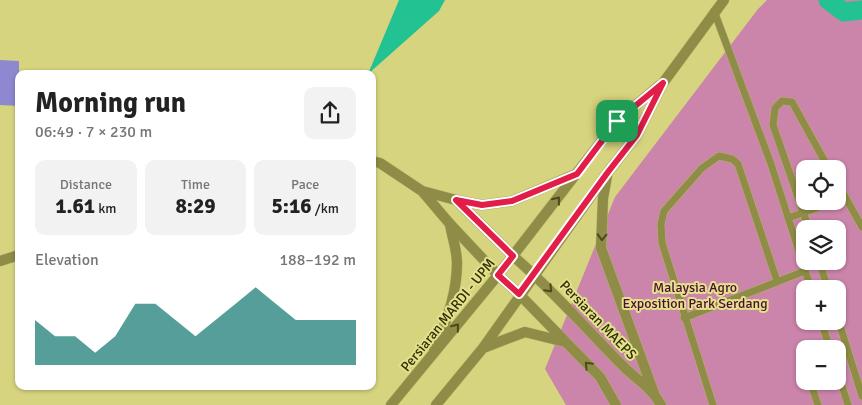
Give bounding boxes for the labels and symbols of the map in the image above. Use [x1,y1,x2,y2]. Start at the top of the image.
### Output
pin [596,100,638,142]
one-way arrow [551,197,559,206]
one-way arrow [596,234,607,242]
street label: Persiaran MARDI - UPM [397,255,499,375]
street label: Persiaran MAEPS [556,277,640,363]
park label: Malaysia Agro Exposition Park Serdang [622,279,768,312]
one-way arrow [543,283,552,292]
one-way arrow [451,324,460,333]
one-way arrow [585,362,594,371]

